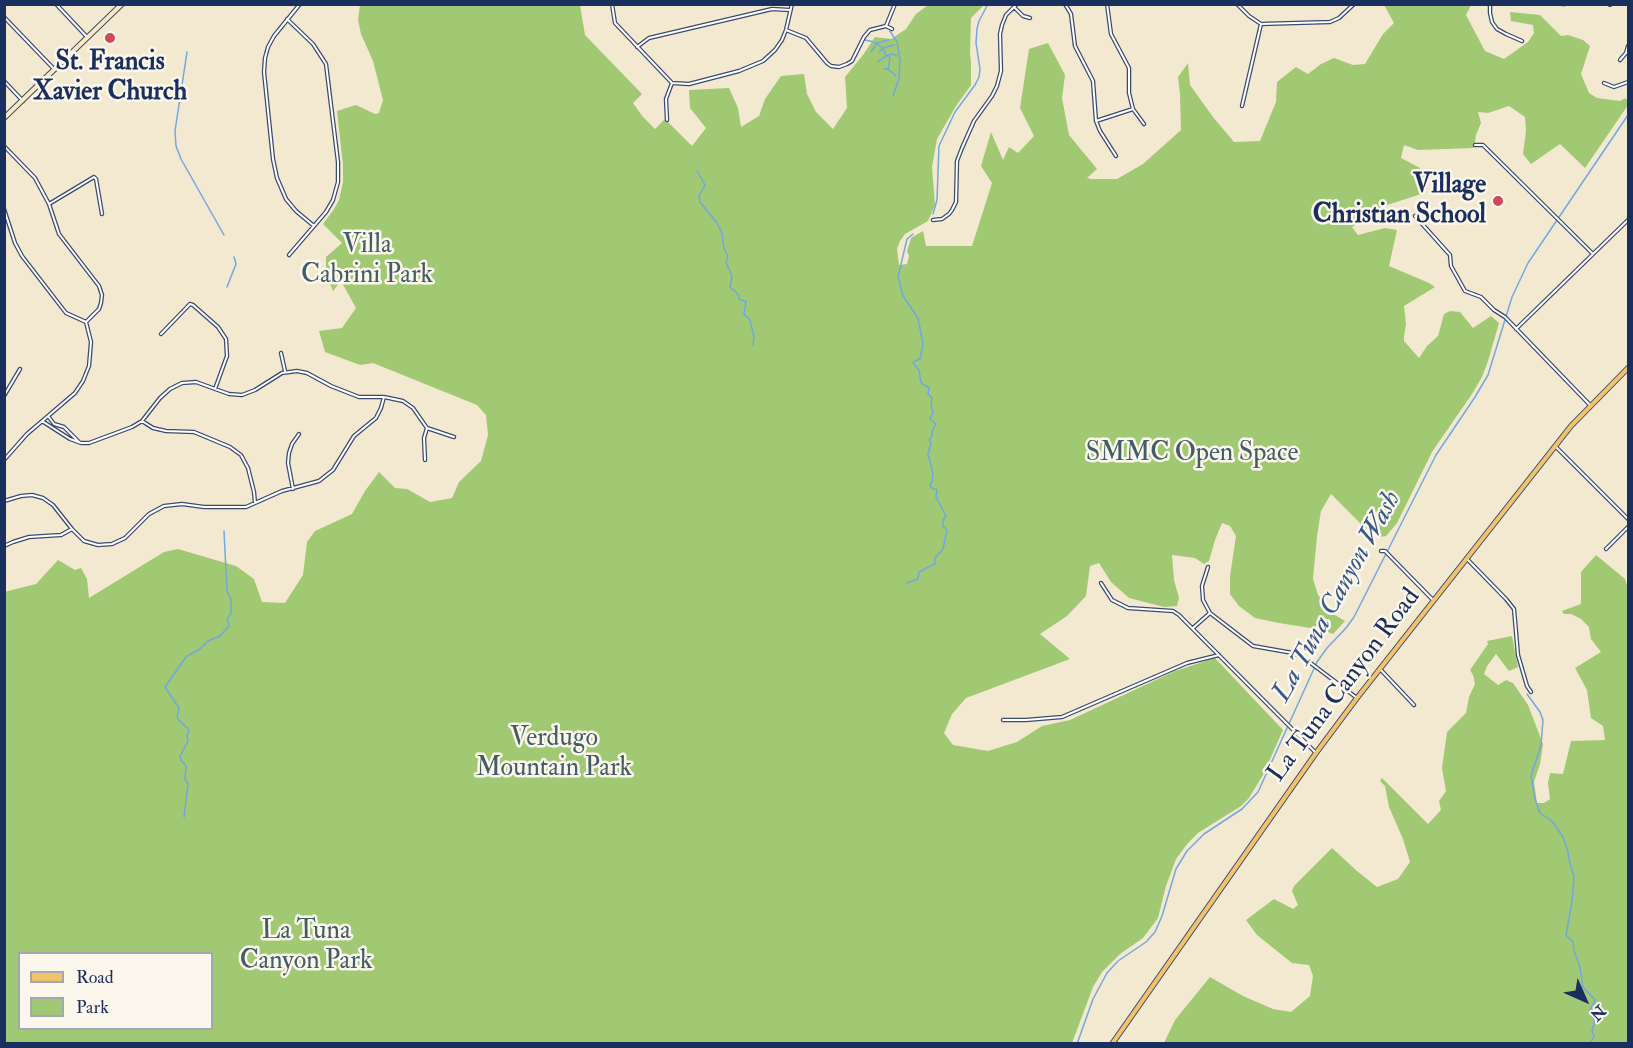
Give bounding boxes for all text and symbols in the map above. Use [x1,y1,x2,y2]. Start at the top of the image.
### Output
marker: St. Francis Xavier Church [103,31,117,45]
place label: St. Francis Xavier Church [33,47,187,108]
place label: Village Christian School [1313,170,1486,231]
marker: Village Christian School [1491,194,1505,208]
park label: Villa Cabrini Park [301,230,433,292]
park label: SMMC Open Space [1086,438,1298,470]
water label: La Tuna Canyon Wash [1267,486,1409,708]
street label: La Tuna Canyon Road [1262,583,1428,789]
park label: Verdugo Mountain Park [476,723,632,784]
park label: La Tuna Canyon Park [240,916,372,978]
legend [18,952,213,1030]
text: Road [76,966,114,989]
north arrow [1555,970,1615,1030]
text: Park [76,996,109,1019]
text: N [1586,1001,1610,1025]

